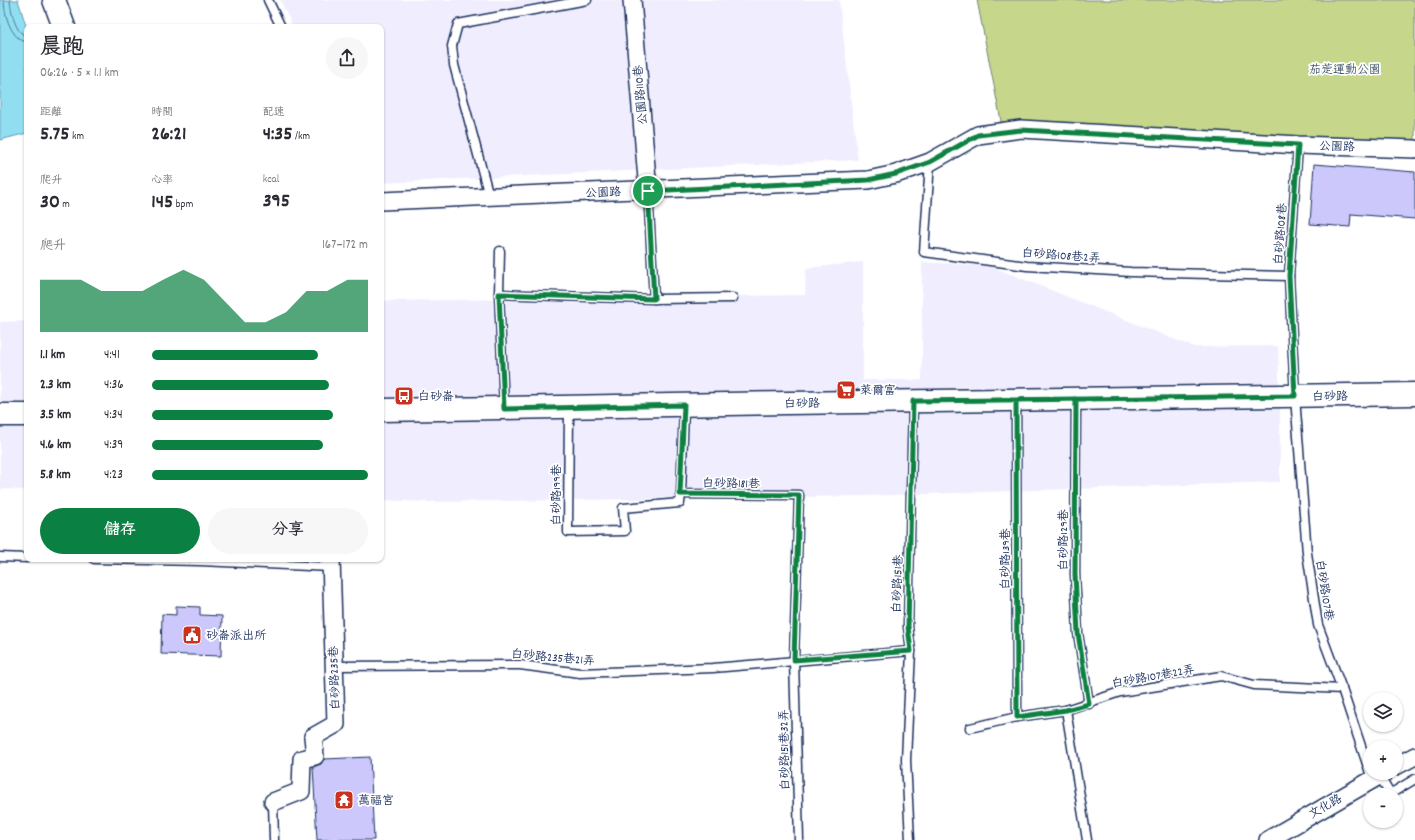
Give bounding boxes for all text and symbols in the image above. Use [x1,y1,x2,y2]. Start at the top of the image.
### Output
text: 晨跑 [40,33,84,64]
button: share [326,37,368,79]
park label: 茄萣運動公園 [1309,62,1381,79]
text: 06:26 · 5 × 1.1 km [40,64,119,83]
street label: 公園路110巷 [630,64,653,125]
text: 距離 [40,105,62,121]
text: 時間 [151,105,173,121]
text: 配速 [263,105,285,121]
text: 5.75 [40,121,70,149]
text: 26:21 [151,121,186,149]
text: 4:35 [263,121,292,149]
text: km [70,129,84,145]
text: /km [292,129,310,145]
street label: 公園路 [1319,138,1355,157]
text: kcal [263,172,279,188]
text: 爬升 [40,173,62,189]
text: 心率 [151,173,173,189]
pin [631,174,665,208]
icon: arrive [637,180,659,202]
street label: 公園路 [585,184,621,203]
text: 395 [263,188,290,216]
text: 30 [40,189,60,217]
text: 145 [151,189,173,217]
text: m [60,197,70,213]
text: bpm [173,197,193,213]
street label: 白砂路108巷 [1271,203,1292,266]
text: 167–172 m [322,236,368,255]
text: 爬升 [40,237,66,256]
street label: 白砂路108巷2弄 [1021,245,1101,268]
text: 1.1 km [40,346,65,365]
text: 4:41 [104,346,120,365]
text: 2.3 km [40,376,71,395]
text: 4:36 [104,376,124,395]
supermarket icon: 萊爾富 [835,379,857,401]
place label: 萊爾富 [860,383,896,400]
bus stop icon: 白砂崙 [393,385,415,407]
place label: 白砂崙 [418,389,454,406]
street label: 白砂路 [1312,389,1348,406]
street label: 白砂路 [784,396,820,413]
text: 3.5 km [40,406,71,425]
text: 4:34 [104,406,123,425]
text: 4.6 km [40,436,71,455]
text: 4:39 [104,436,123,455]
street label: 白砂路199巷 [549,464,566,526]
text: 5.8 km [40,466,71,485]
text: 4:23 [104,466,123,485]
street label: 白砂路181巷 [702,475,760,494]
button: 儲存 [40,508,200,554]
button: 分享 [208,508,368,554]
street label: 白砂路129巷 [1056,509,1073,571]
street label: 白砂路139巷 [998,528,1015,590]
street label: 白砂路151巷 [889,554,908,614]
street label: 白砂路107巷 [1310,558,1337,622]
public building icon: 砂崙派出所 [181,624,203,646]
place label: 砂崙派出所 [206,628,267,645]
street label: 白砂路235巷 [326,646,345,710]
street label: 白砂路235巷21弄 [510,646,595,671]
street label: 白砂路107巷22弄 [1110,662,1196,693]
map controls [1363,692,1403,828]
button: layers [1363,692,1403,732]
street label: 白砂路151巷32弄 [776,709,795,791]
button: + [1363,740,1403,780]
button: − [1363,788,1403,828]
temple icon: 萬福宮 [333,789,355,811]
street label: 文化路 [1306,791,1346,824]
place label: 萬福宮 [358,793,394,810]

